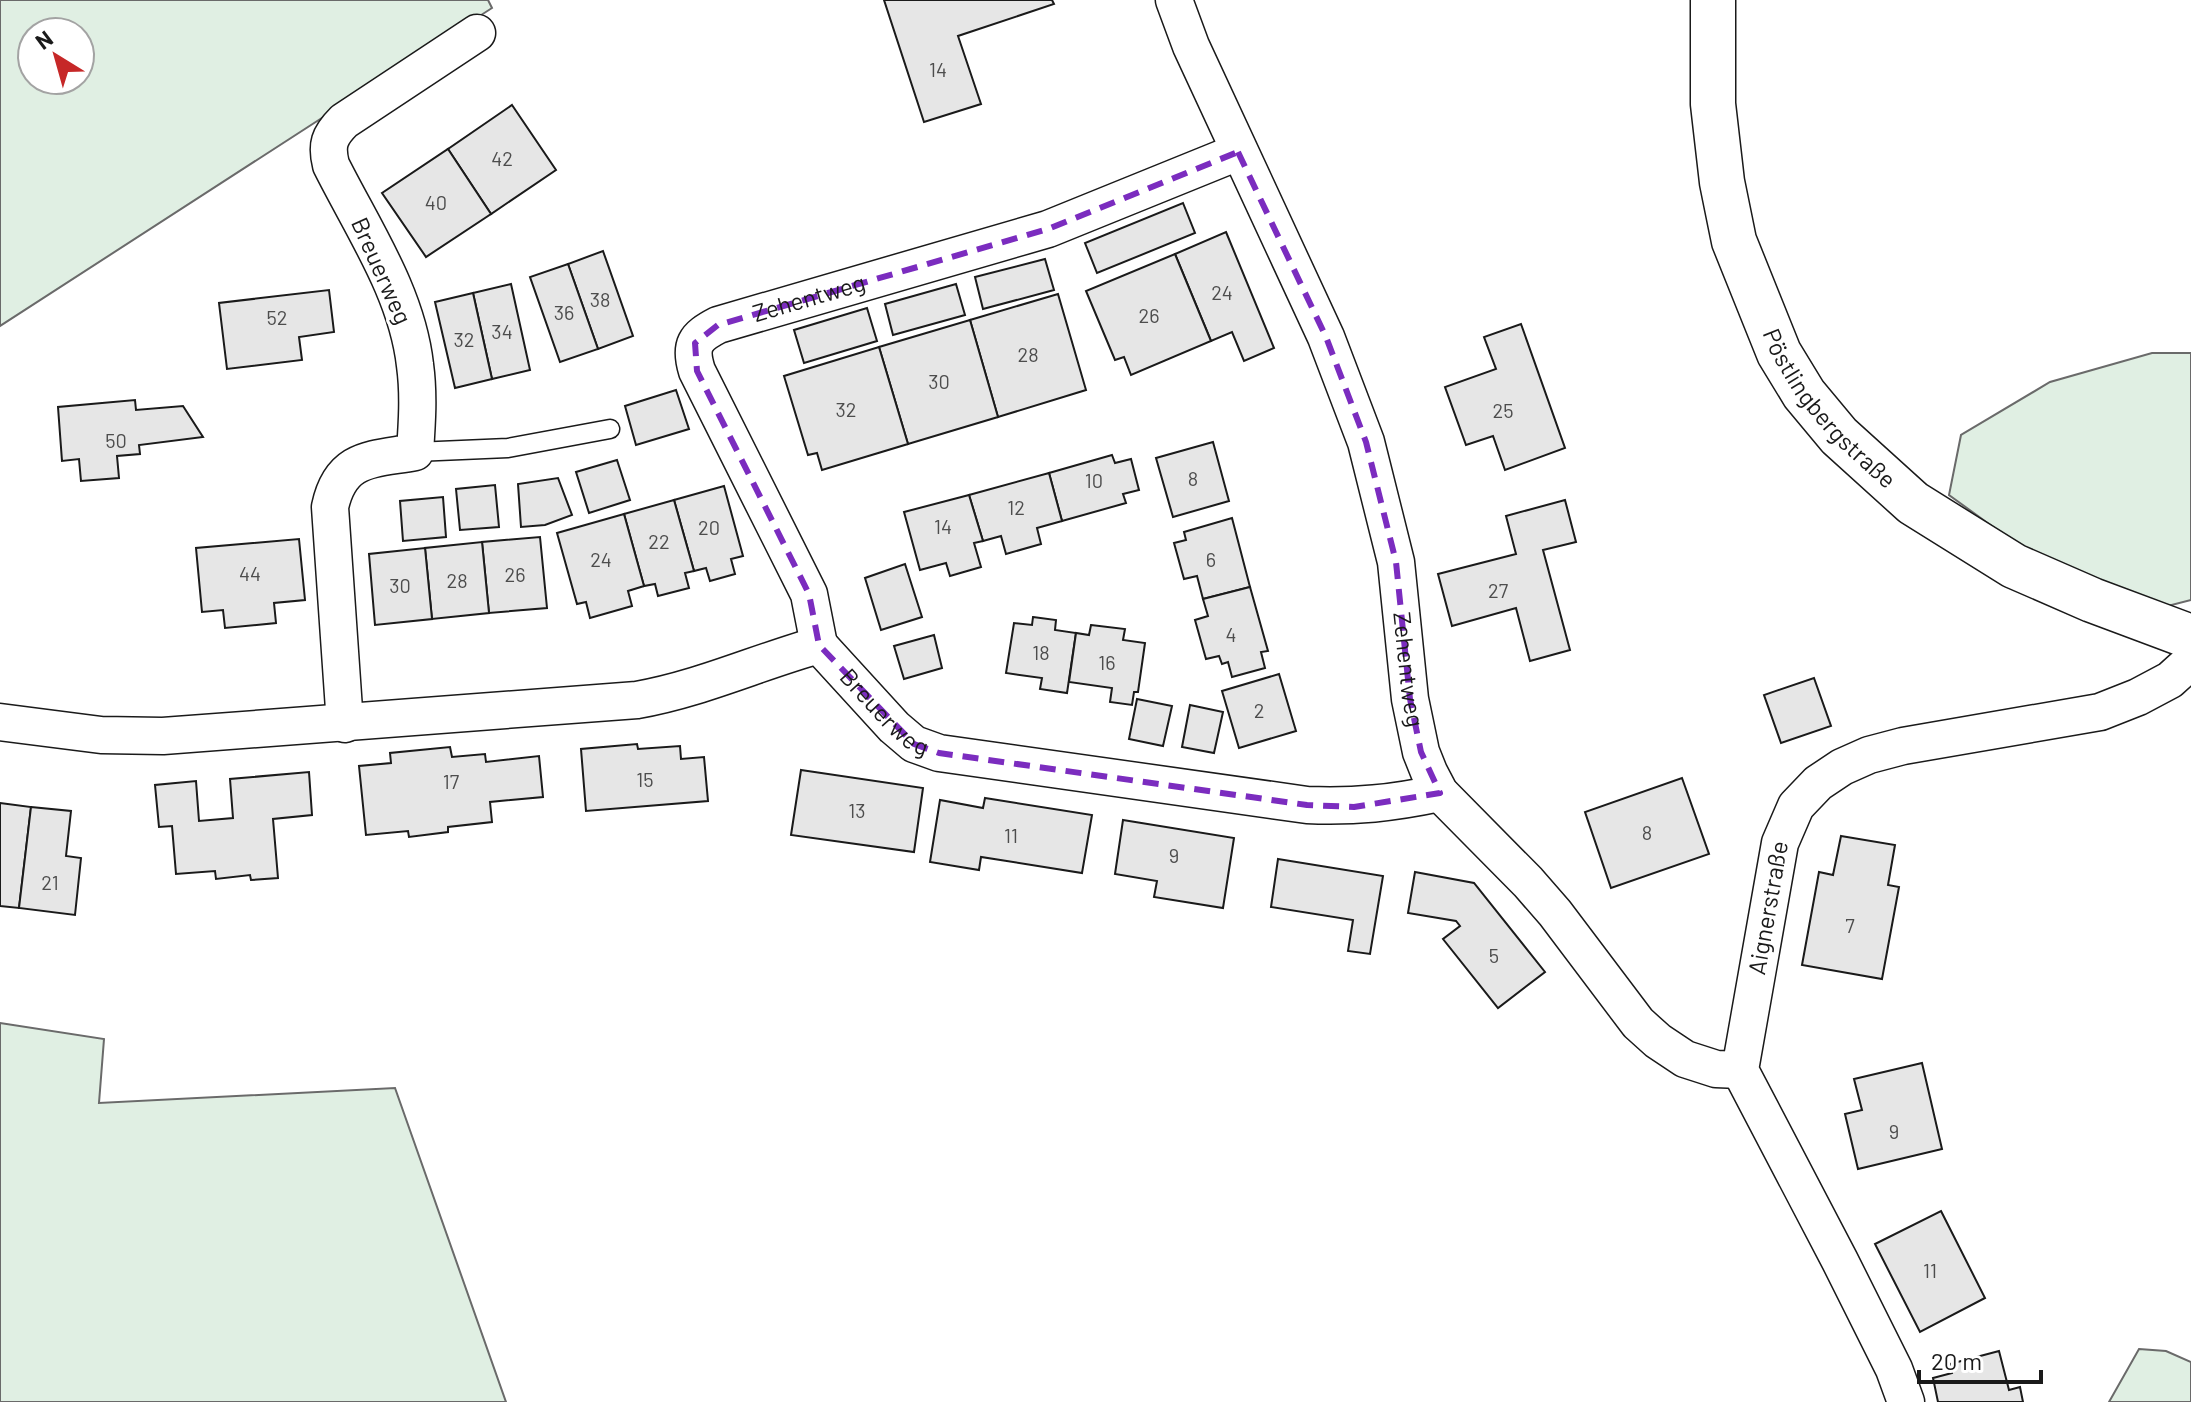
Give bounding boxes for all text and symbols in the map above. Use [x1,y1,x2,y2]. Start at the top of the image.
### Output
north arrow [16,16,96,96]
text: N [30,24,57,54]
house number: 14 [929,57,947,81]
house number: 42 [491,146,513,170]
house number: 40 [425,190,447,214]
street label: Breuerweg [346,212,419,328]
street label: Zehentweg [749,267,868,327]
house number: 24 [1211,280,1233,304]
house number: 38 [590,287,610,311]
house number: 36 [554,300,574,324]
house number: 26 [1138,303,1160,327]
house number: 52 [267,305,288,329]
house number: 34 [491,319,513,343]
street label: Pöstlingbergstraße [1758,324,1903,493]
house number: 32 [453,327,475,351]
house number: 28 [1017,342,1039,366]
house number: 30 [928,369,950,393]
house number: 32 [835,397,857,421]
house number: 25 [1493,398,1514,422]
house number: 50 [105,428,127,452]
house number: 8 [1188,466,1198,490]
house number: 10 [1085,468,1103,492]
house number: 12 [1007,495,1025,519]
house number: 14 [934,514,952,538]
house number: 20 [698,515,720,539]
house number: 22 [648,529,670,553]
house number: 24 [590,547,612,571]
house number: 6 [1206,547,1216,571]
house number: 44 [239,561,261,585]
house number: 26 [504,562,526,586]
house number: 28 [446,568,468,592]
house number: 30 [389,573,411,597]
house number: 27 [1488,578,1509,602]
street label: Zehentweg [1388,610,1431,729]
house number: 4 [1225,622,1237,646]
house number: 18 [1032,640,1050,664]
house number: 16 [1098,650,1116,674]
street label: Breuerweg [835,662,933,761]
house number: 2 [1254,698,1264,722]
house number: 15 [636,767,654,791]
house number: 17 [443,769,460,793]
house number: 13 [848,798,866,822]
house number: 8 [1642,820,1652,844]
house number: 11 [1004,823,1018,847]
street label: Aignerstraße [1741,839,1793,977]
house number: 9 [1169,843,1179,867]
house number: 21 [41,870,59,894]
house number: 7 [1845,913,1855,937]
house number: 5 [1489,943,1499,967]
house number: 9 [1889,1119,1899,1143]
house number: 11 [1923,1258,1937,1282]
scale bar [1919,1334,2041,1384]
text: 20 m [1931,1346,1982,1375]

